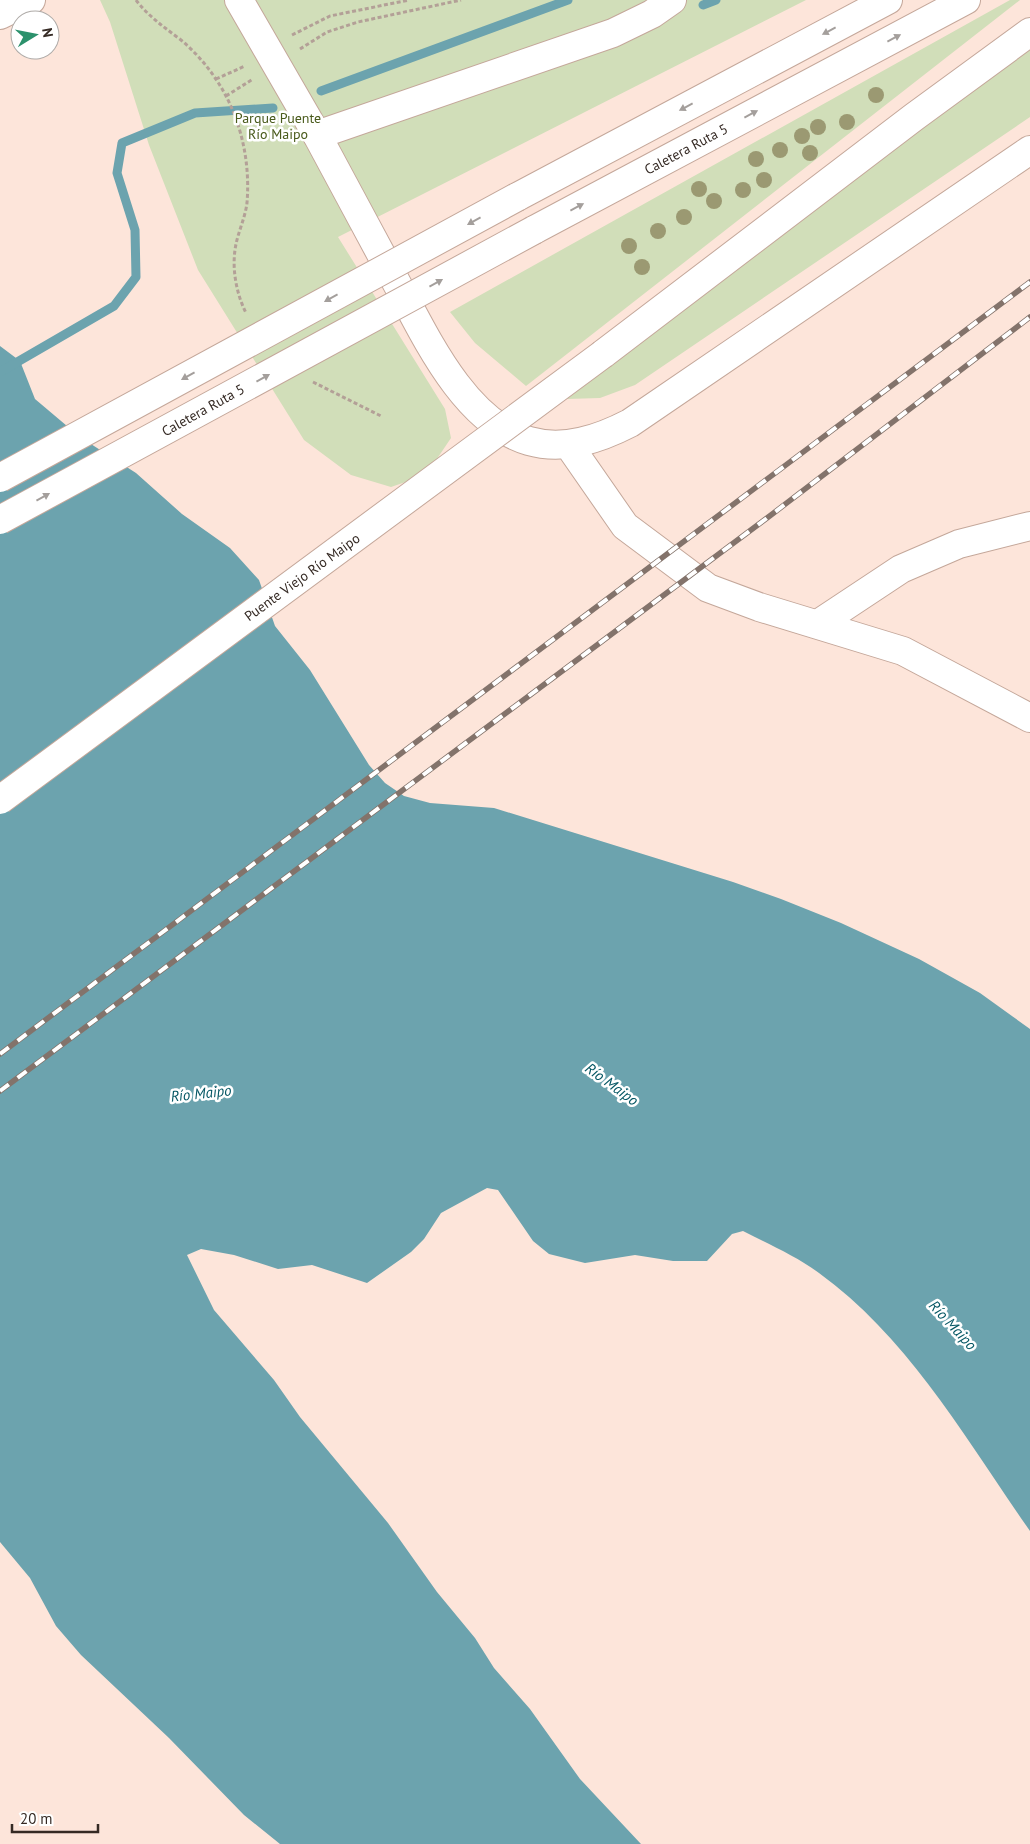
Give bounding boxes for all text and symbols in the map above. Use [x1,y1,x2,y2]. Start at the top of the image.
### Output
north arrow [10,10,60,60]
text: N [38,27,57,39]
one-way arrow [822,27,836,35]
one-way arrow [887,34,902,42]
one-way arrow [679,103,692,112]
park label: Parque Puente Río Maipo [235,109,321,143]
one-way arrow [744,110,758,119]
street label: Caletera Ruta 5 [641,119,731,179]
one-way arrow [570,203,583,212]
one-way arrow [467,216,481,225]
one-way arrow [429,279,443,288]
one-way arrow [324,294,338,302]
one-way arrow [181,372,196,380]
one-way arrow [255,374,270,382]
street label: Caletera Ruta 5 [158,380,248,440]
one-way arrow [36,493,50,501]
street label: Puente Viejo Río Maipo [241,529,363,625]
water label: Río Maipo [582,1058,642,1110]
water label: Río Maipo [170,1080,232,1106]
water label: Río Maipo [925,1296,981,1354]
scale bar [12,1802,99,1834]
text: 20 m [20,1809,53,1828]

